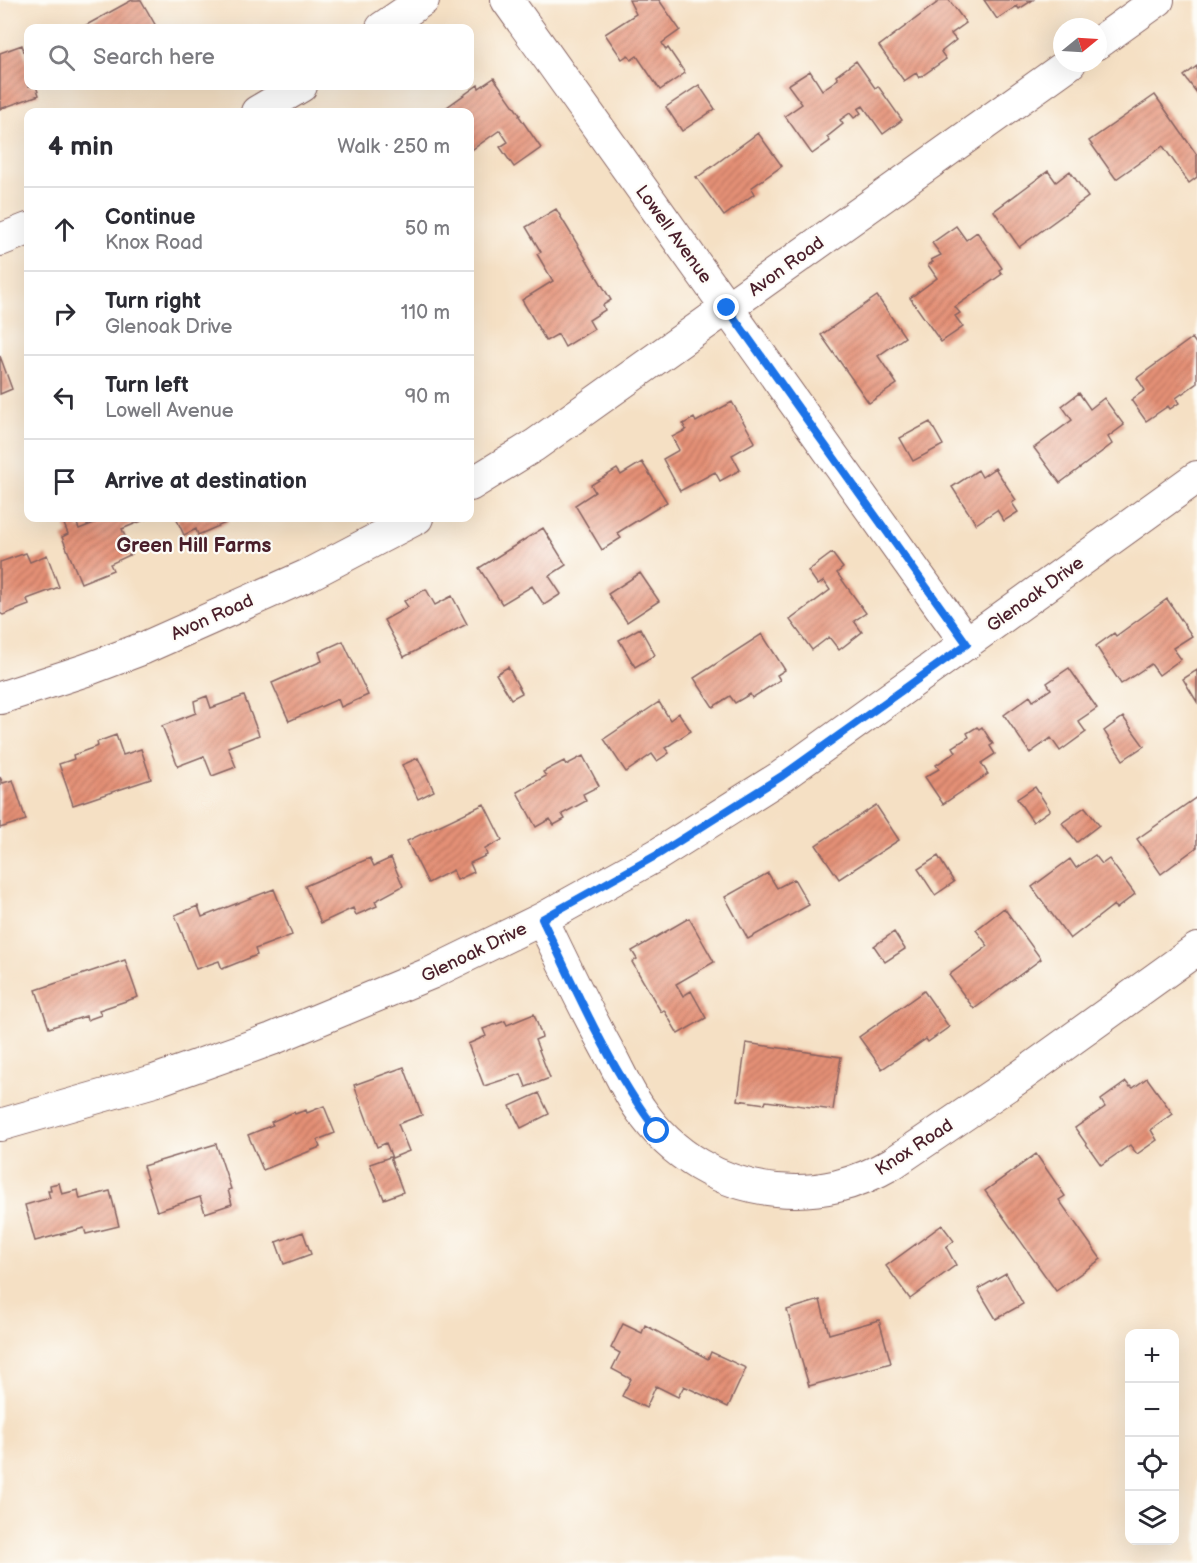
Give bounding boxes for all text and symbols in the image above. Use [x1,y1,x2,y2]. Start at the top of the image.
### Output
north arrow [1053,18,1107,72]
search box [24,24,474,90]
icon: search [45,41,78,74]
text: Search here [93,44,215,71]
text: 4 min [48,132,113,163]
text: Walk · 250 m [337,135,450,159]
street label: Lowell Avenue [631,181,716,288]
text: Continue [105,204,195,231]
icon: ahead [48,213,81,246]
text: 50 m [405,217,450,241]
text: Knox Road [105,231,203,255]
street label: Avon Road [745,232,828,301]
text: Turn right [105,288,201,315]
route end [713,294,739,320]
icon: right [48,297,81,330]
text: 110 m [401,301,450,325]
text: Glenoak Drive [105,315,232,339]
text: Turn left [105,372,189,399]
icon: left [48,381,81,414]
text: 90 m [405,385,450,409]
text: Lowell Avenue [105,399,234,423]
icon: arrive [48,465,81,498]
text: Arrive at destination [105,468,307,495]
district label: Green Hill Farms [117,534,272,558]
street label: Glenoak Drive [983,552,1088,637]
street label: Avon Road [168,590,257,645]
street label: Glenoak Drive [418,918,531,987]
street label: Knox Road [872,1115,957,1180]
route start [643,1117,669,1143]
map controls [1125,1329,1179,1545]
button: + [1125,1329,1179,1383]
button: − [1125,1383,1179,1437]
button: locate [1125,1437,1179,1491]
button: layers [1125,1491,1179,1545]

